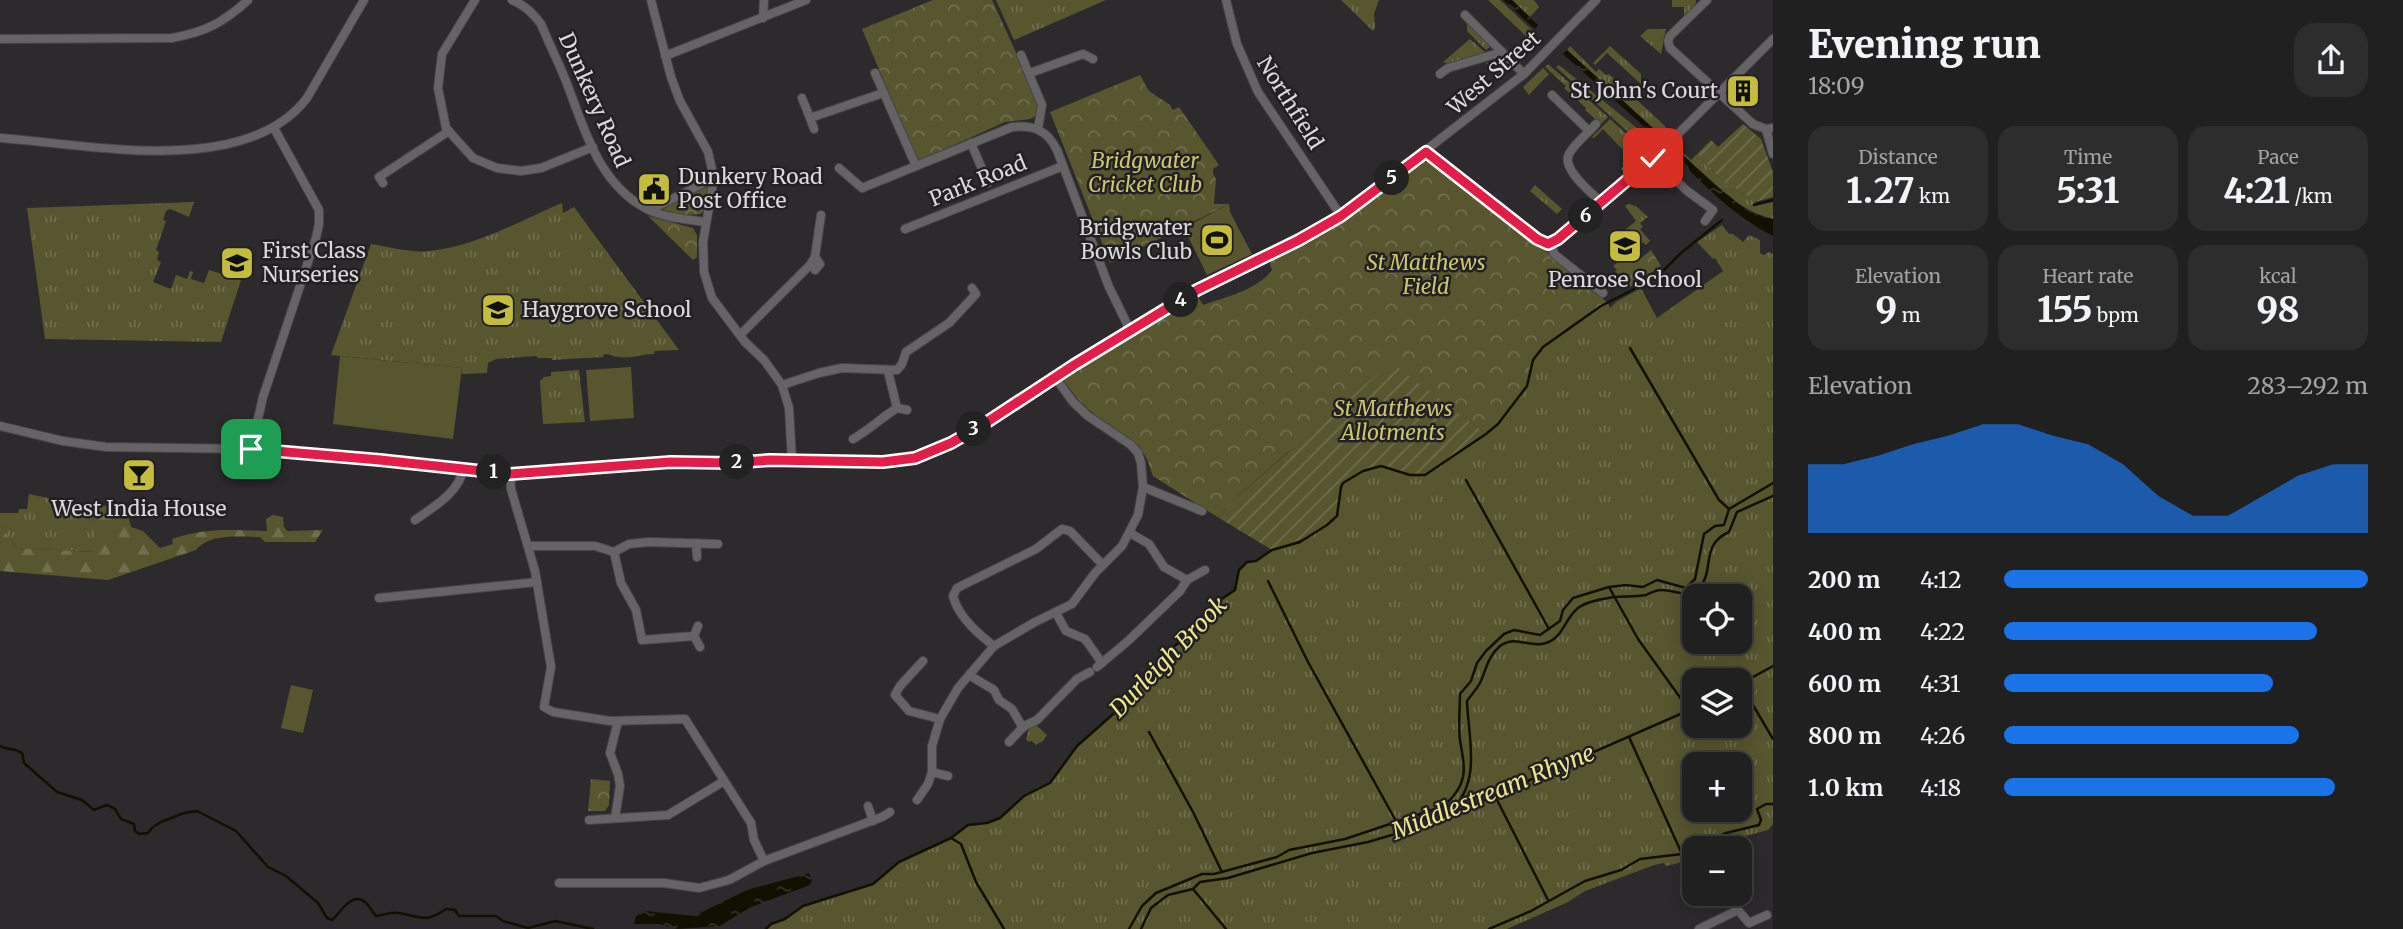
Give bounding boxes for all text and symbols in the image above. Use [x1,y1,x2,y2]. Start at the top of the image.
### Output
text: Evening run [1808,21,2041,68]
button: share [2294,23,2368,97]
street label: West Street [1441,25,1546,121]
street label: Dunkery Road [553,28,636,172]
street label: Northfield [1251,51,1330,155]
text: 18:09 [1808,71,1865,100]
building icon: St John's Court [1724,72,1762,110]
place label: St John's Court [1570,77,1718,104]
pin [1623,128,1683,188]
icon: check [1634,139,1672,177]
text: Distance [1858,145,1938,169]
text: Time [2064,145,2112,169]
text: Pace [2257,145,2299,169]
park label: Bridgwater Cricket Club [1088,147,1202,198]
street label: Park Road [925,149,1031,212]
pin: 5 [1374,160,1410,196]
place label: Dunkery Road Post Office [678,163,823,214]
text: 5 [1386,165,1397,189]
text: 1.27 [1846,169,1915,213]
text: 5:31 [2057,169,2119,213]
text: 4:21 [2223,169,2290,213]
public building icon: Dunkery Road Post Office [635,170,673,208]
text: km [1915,184,1950,208]
text: /km [2290,184,2333,208]
pin: 6 [1568,198,1604,234]
text: 6 [1580,203,1591,227]
place label: Bridgwater Bowls Club [1079,214,1192,265]
sports icon: Bridgwater Bowls Club [1198,221,1236,259]
school or university icon: Penrose School [1606,227,1644,265]
place label: First Class Nurseries [262,237,366,288]
school or university icon: First Class Nurseries [218,244,256,282]
park label: St Matthews Field [1367,249,1486,300]
text: Elevation [1855,264,1941,288]
text: Heart rate [2043,264,2133,288]
text: kcal [2259,264,2297,288]
place label: Penrose School [1548,266,1702,293]
pin: 4 [1164,282,1198,318]
text: 4 [1174,287,1187,311]
text: 9 [1875,288,1897,332]
text: 155 [2037,288,2092,332]
text: 98 [2256,288,2300,332]
school or university icon: Haygrove School [479,291,517,329]
place label: Haygrove School [522,296,692,323]
text: m [1897,303,1921,327]
text: bpm [2092,303,2139,327]
text: Elevation [1808,371,1912,400]
text: 283–292 m [2247,371,2368,400]
park label: St Matthews Allotments [1334,395,1453,446]
pin: 3 [956,412,992,446]
text: 3 [968,416,979,440]
pin [221,419,281,479]
icon: arrive [232,430,270,468]
pin: 2 [720,444,754,480]
text: 2 [731,449,742,473]
pin: 1 [476,454,512,490]
bar icon: West India House [120,456,158,494]
text: 1 [489,459,498,483]
place label: West India House [51,495,227,522]
text: 200 m [1808,565,1880,594]
text: 4:12 [1920,565,1962,594]
map controls [1682,584,1752,906]
button: locate [1682,584,1752,654]
water label: Durleigh Brook [1102,590,1233,724]
text: 400 m [1808,617,1882,646]
text: 4:22 [1920,617,1965,646]
button: layers [1682,668,1752,738]
text: 600 m [1808,669,1881,698]
text: 4:31 [1920,669,1961,698]
text: 800 m [1808,721,1881,750]
text: 4:26 [1920,721,1965,750]
water label: Middlestream Rhyne [1386,737,1599,846]
button: + [1682,752,1752,822]
text: 1.0 km [1808,773,1883,802]
text: 4:18 [1920,773,1961,802]
button: − [1682,836,1752,906]

